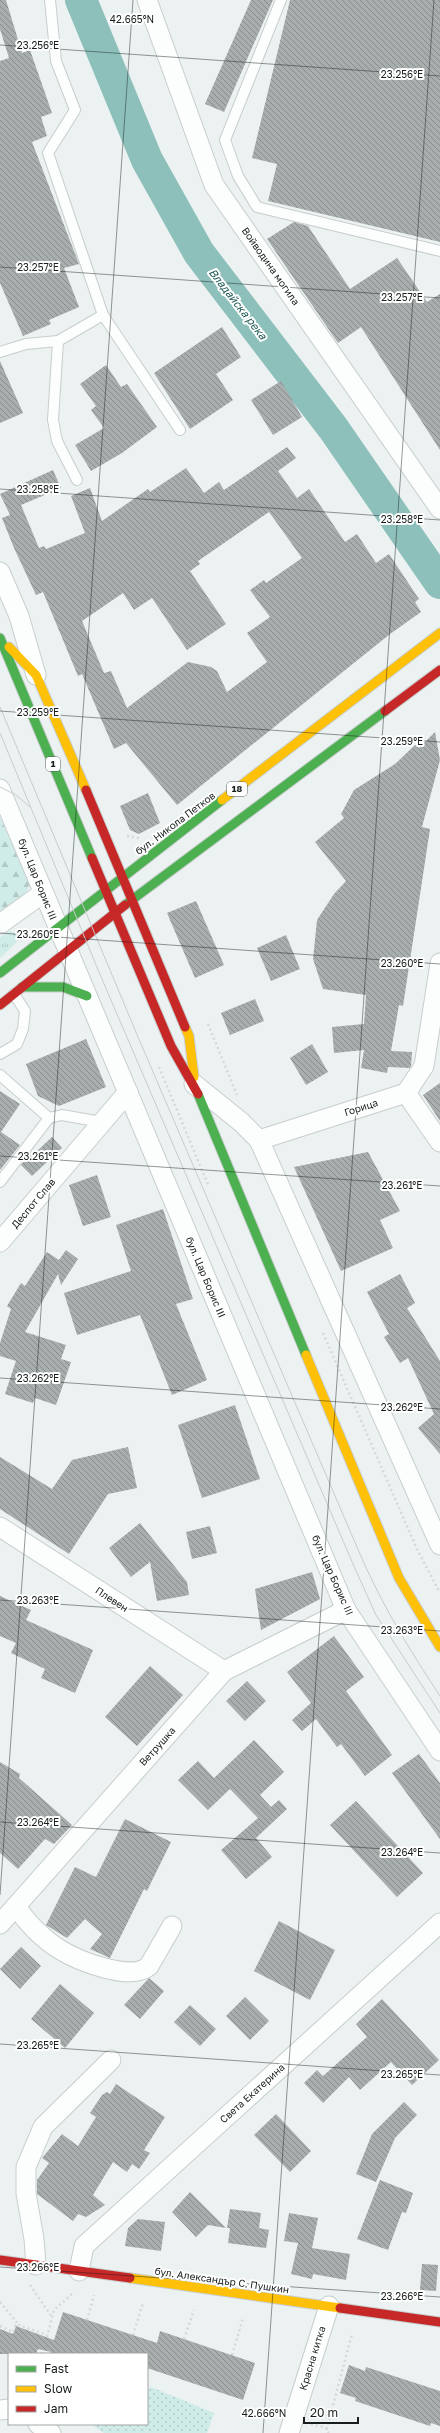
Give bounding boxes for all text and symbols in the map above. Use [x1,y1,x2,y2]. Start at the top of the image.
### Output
text: 42.665°N [110,13,154,25]
text: 23.256°E [17,39,59,51]
text: 23.256°E [381,68,423,80]
street label: Войводина могила [240,225,302,307]
text: 23.257°E [17,261,59,273]
water label: Владайска река [206,266,271,343]
text: 23.257°E [381,291,423,303]
text: 23.258°E [17,483,59,495]
text: 23.258°E [381,513,423,525]
text: 23.259°E [17,706,59,718]
text: 23.259°E [381,735,423,747]
road number: 1 [46,757,60,771]
road number: 18 [227,782,247,796]
street label: бул. Никола Петков [133,789,218,857]
street label: бул. Цар Борис III [16,837,60,921]
text: 23.260°E [17,928,59,940]
text: 23.260°E [381,957,423,969]
street label: Горица [343,1096,379,1118]
text: 23.261°E [18,1150,58,1162]
street label: Деспот Слав [9,1175,58,1230]
text: 23.261°E [382,1179,422,1191]
street label: бул. Цар Борис III [184,1235,228,1319]
text: 23.262°E [17,1372,59,1384]
text: 23.262°E [381,1401,423,1413]
street label: бул. Цар Борис III [310,1533,356,1617]
street label: Плевен [93,1584,131,1614]
text: 23.263°E [17,1594,59,1606]
text: 23.263°E [381,1624,423,1636]
street label: Ветрушка [136,1724,178,1768]
text: 23.264°E [17,1816,59,1828]
text: 23.264°E [381,1846,423,1858]
text: 23.265°E [17,2039,59,2051]
street label: Света Екатерина [217,2061,287,2125]
text: 23.265°E [381,2068,423,2080]
text: 23.266°E [17,2261,59,2273]
street label: бул. Александър С. Пушкин [154,2265,290,2295]
text: 23.266°E [381,2290,423,2302]
street label: Красна китка [297,2324,327,2392]
legend [8,2353,148,2425]
text: Fast [44,2361,69,2376]
text: Slow [44,2381,72,2396]
scale bar [304,2399,358,2425]
text: Jam [44,2401,68,2416]
text: 20 m [310,2405,338,2420]
text: 42.666°N [242,2407,286,2419]

